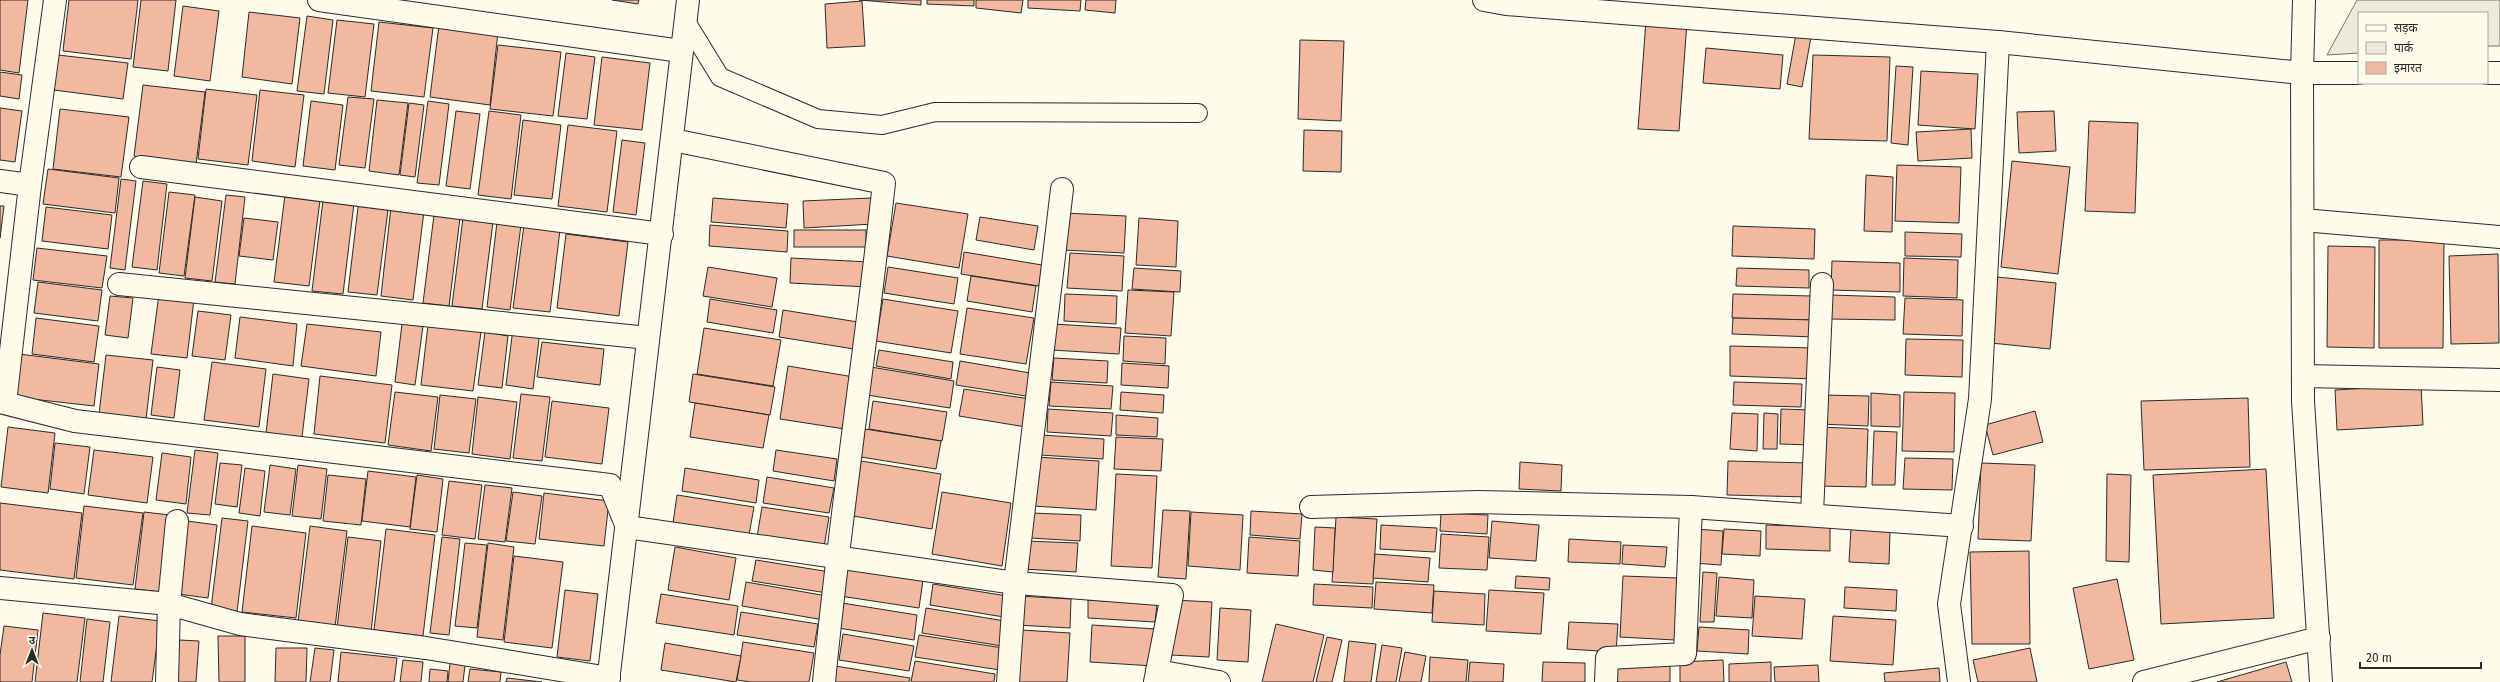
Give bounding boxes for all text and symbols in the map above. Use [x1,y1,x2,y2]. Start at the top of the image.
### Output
legend [2358,12,2488,84]
text: सड़क [2394,21,2419,35]
text: पार्क [2394,41,2414,55]
text: इमारत [2394,61,2423,75]
north arrow [12,630,52,670]
text: उ [29,634,36,647]
scale bar [2360,644,2481,670]
text: 20 m [2366,651,2392,665]

